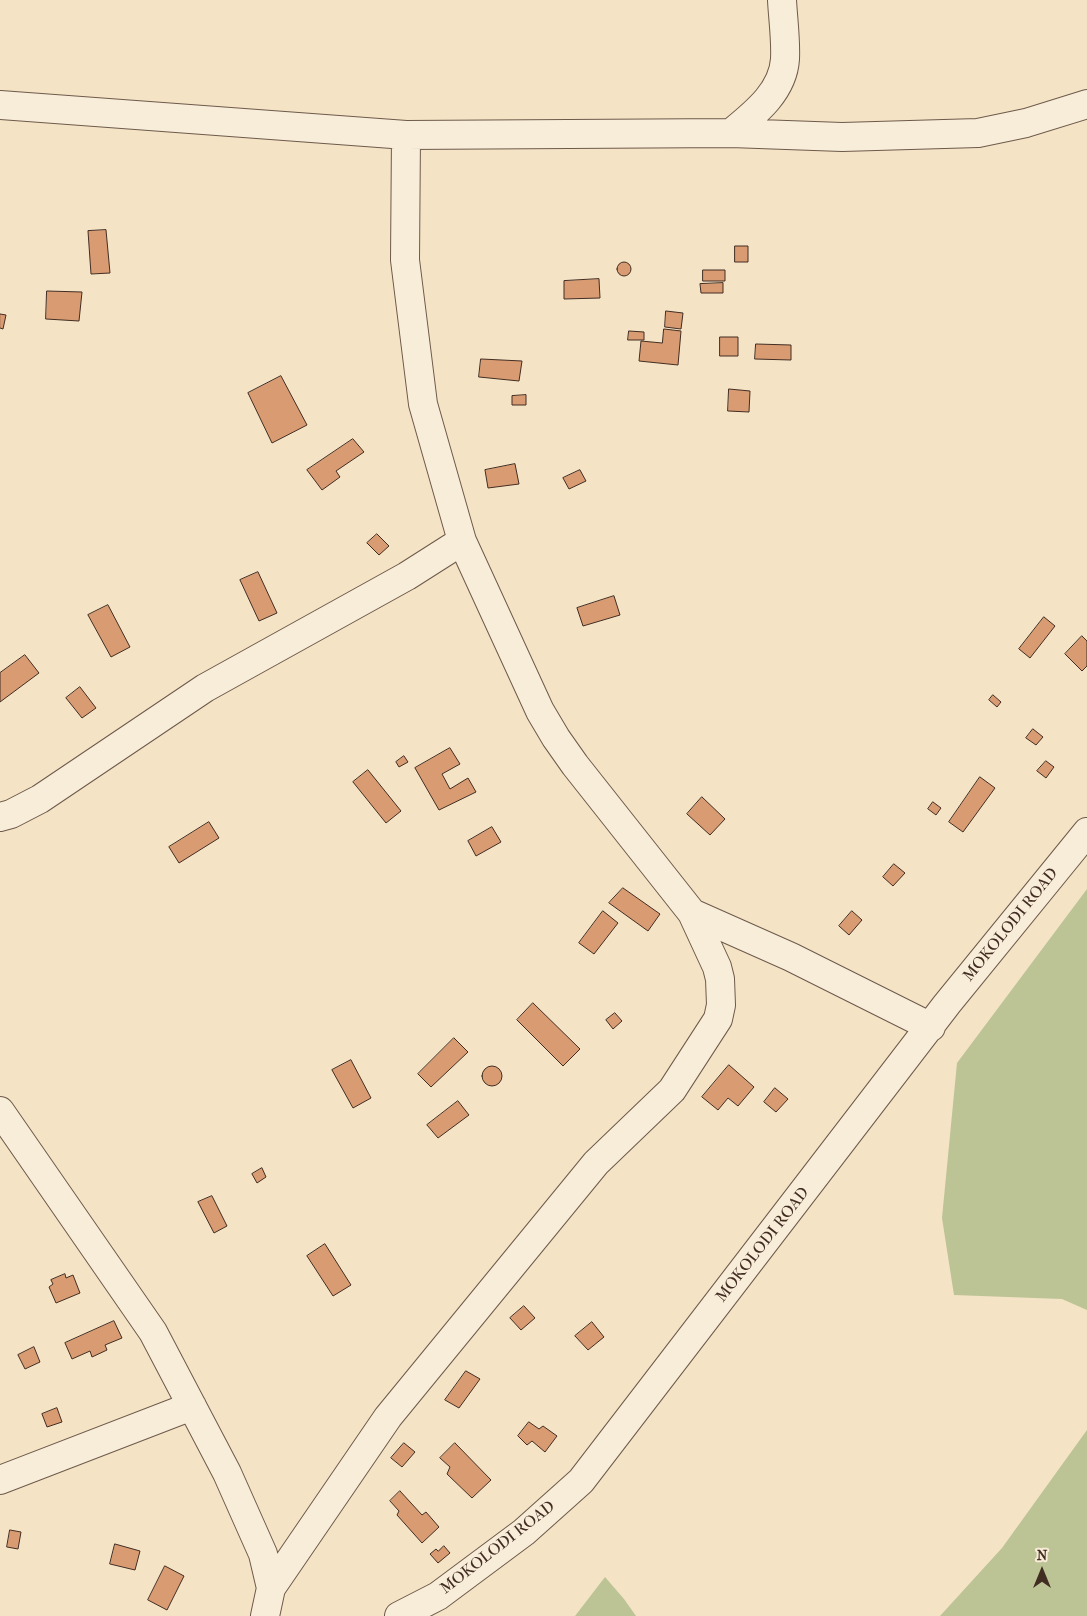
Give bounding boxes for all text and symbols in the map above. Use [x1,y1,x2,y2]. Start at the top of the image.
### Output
street label: MOKOLODI ROAD [959,864,1063,986]
street label: MOKOLODI ROAD [712,1184,814,1306]
street label: MOKOLODI ROAD [437,1497,559,1599]
north arrow [1017,1546,1067,1596]
text: N [1037,1547,1047,1564]

